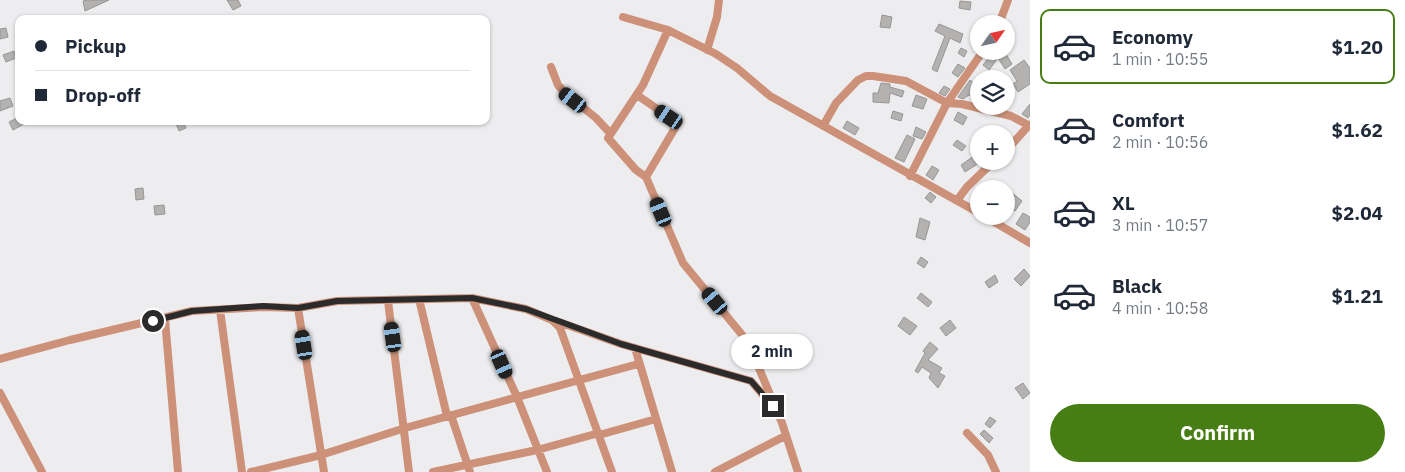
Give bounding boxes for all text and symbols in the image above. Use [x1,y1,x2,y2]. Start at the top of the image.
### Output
north arrow [970,15,1015,60]
map controls [970,15,1015,225]
icon: car [1052,24,1097,69]
text: Economy [1112,25,1193,49]
text: Pickup [65,34,126,58]
text: $1.20 [1331,35,1383,59]
text: 1 min · 10:55 [1112,49,1208,69]
button: layers [970,70,1015,115]
text: Drop-off [65,83,141,107]
car [556,85,589,115]
car [652,102,685,132]
icon: car [1052,107,1097,152]
text: Comfort [1112,108,1185,132]
text: $1.62 [1331,118,1383,142]
button: + [970,125,1015,170]
text: 2 min · 10:56 [1112,132,1208,152]
button: − [970,180,1015,225]
icon: car [1052,190,1097,235]
text: XL [1112,191,1135,215]
car [648,195,673,229]
text: $2.04 [1331,201,1383,225]
text: 3 min · 10:57 [1112,215,1208,235]
icon: car [1052,273,1097,318]
text: Black [1112,274,1162,298]
text: $1.21 [1331,284,1383,308]
car [699,285,730,317]
text: 4 min · 10:58 [1112,298,1208,318]
route start [142,310,164,332]
car [383,321,402,353]
car [294,329,313,361]
callout: 2 min [732,334,814,368]
text: 2 min [751,341,793,361]
car [489,347,514,381]
route end [762,395,784,417]
button: Confirm [1050,404,1385,462]

